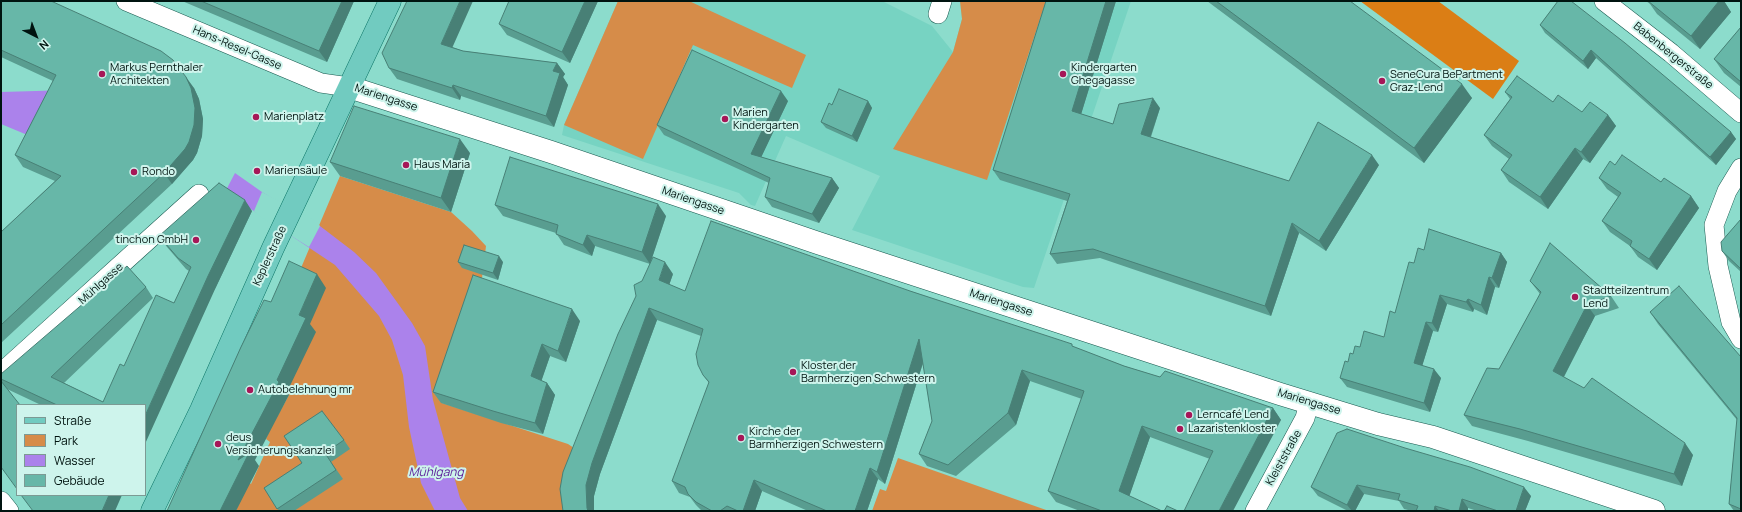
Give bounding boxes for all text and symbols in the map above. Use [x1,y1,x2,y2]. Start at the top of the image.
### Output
north arrow [16,16,56,56]
street label: Babenbergerstraße [1631,20,1715,92]
street label: Hans-Resel-Gasse [191,23,283,73]
text: N [36,37,52,54]
place label: Markus Pernthaler Architekten [110,61,203,87]
place label: Kindergarten Ghegagasse [1071,61,1137,87]
place label: SeneCura BePartment Graz-Lend [1390,68,1503,94]
marker: Markus Pernthaler Architekten [97,69,107,79]
marker: Kindergarten Ghegagasse [1058,69,1068,79]
marker: SeneCura BePartment Graz-Lend [1377,76,1387,86]
street label: Mariengasse [353,82,419,114]
place label: Marien Kindergarten [733,106,799,132]
place label: Marienplatz [264,110,324,124]
marker: Marienplatz [251,112,261,122]
marker: Marien Kindergarten [720,114,730,124]
place label: Haus Maria [414,158,470,172]
marker: Haus Maria [401,160,411,170]
place label: Mariensäule [265,164,327,178]
place label: Rondo [142,165,175,179]
marker: Mariensäule [252,166,262,176]
marker: Rondo [129,167,139,177]
street label: Mariengasse [660,184,726,218]
street label: Keplerstraße [250,224,290,288]
place label: tinchon GmbH [116,233,188,247]
marker: tinchon GmbH [191,235,201,245]
street label: Mühlgasse [76,261,126,307]
place label: Stadtteilzentrum Lend [1583,284,1669,310]
street label: Mariengasse [968,287,1034,319]
marker: Stadtteilzentrum Lend [1570,292,1580,302]
place label: Kloster der Barmherzigen Schwestern [801,359,935,385]
marker: Kloster der Barmherzigen Schwestern [788,367,798,377]
place label: Autobelehnung mr [258,383,352,397]
marker: Autobelehnung mr [245,385,255,395]
street label: Mariengasse [1276,386,1342,418]
legend [16,404,146,496]
place label: Lerncafé Lend [1197,408,1269,422]
marker: Lerncafé Lend [1184,410,1194,420]
text: Straße [54,412,91,429]
place label: Lazaristenkloster [1188,422,1275,436]
marker: Lazaristenkloster [1175,424,1185,434]
place label: Kirche der Barmherzigen Schwestern [749,425,883,451]
street label: Kleiststraße [1263,428,1305,488]
place label: deus Versicherungskanzlei [226,431,334,457]
text: Park [54,432,78,449]
marker: Kirche der Barmherzigen Schwestern [736,433,746,443]
marker: deus Versicherungskanzlei [213,439,223,449]
text: Wasser [54,452,95,469]
water label: Mühlgang [408,466,464,480]
text: Gebäude [54,472,105,489]

